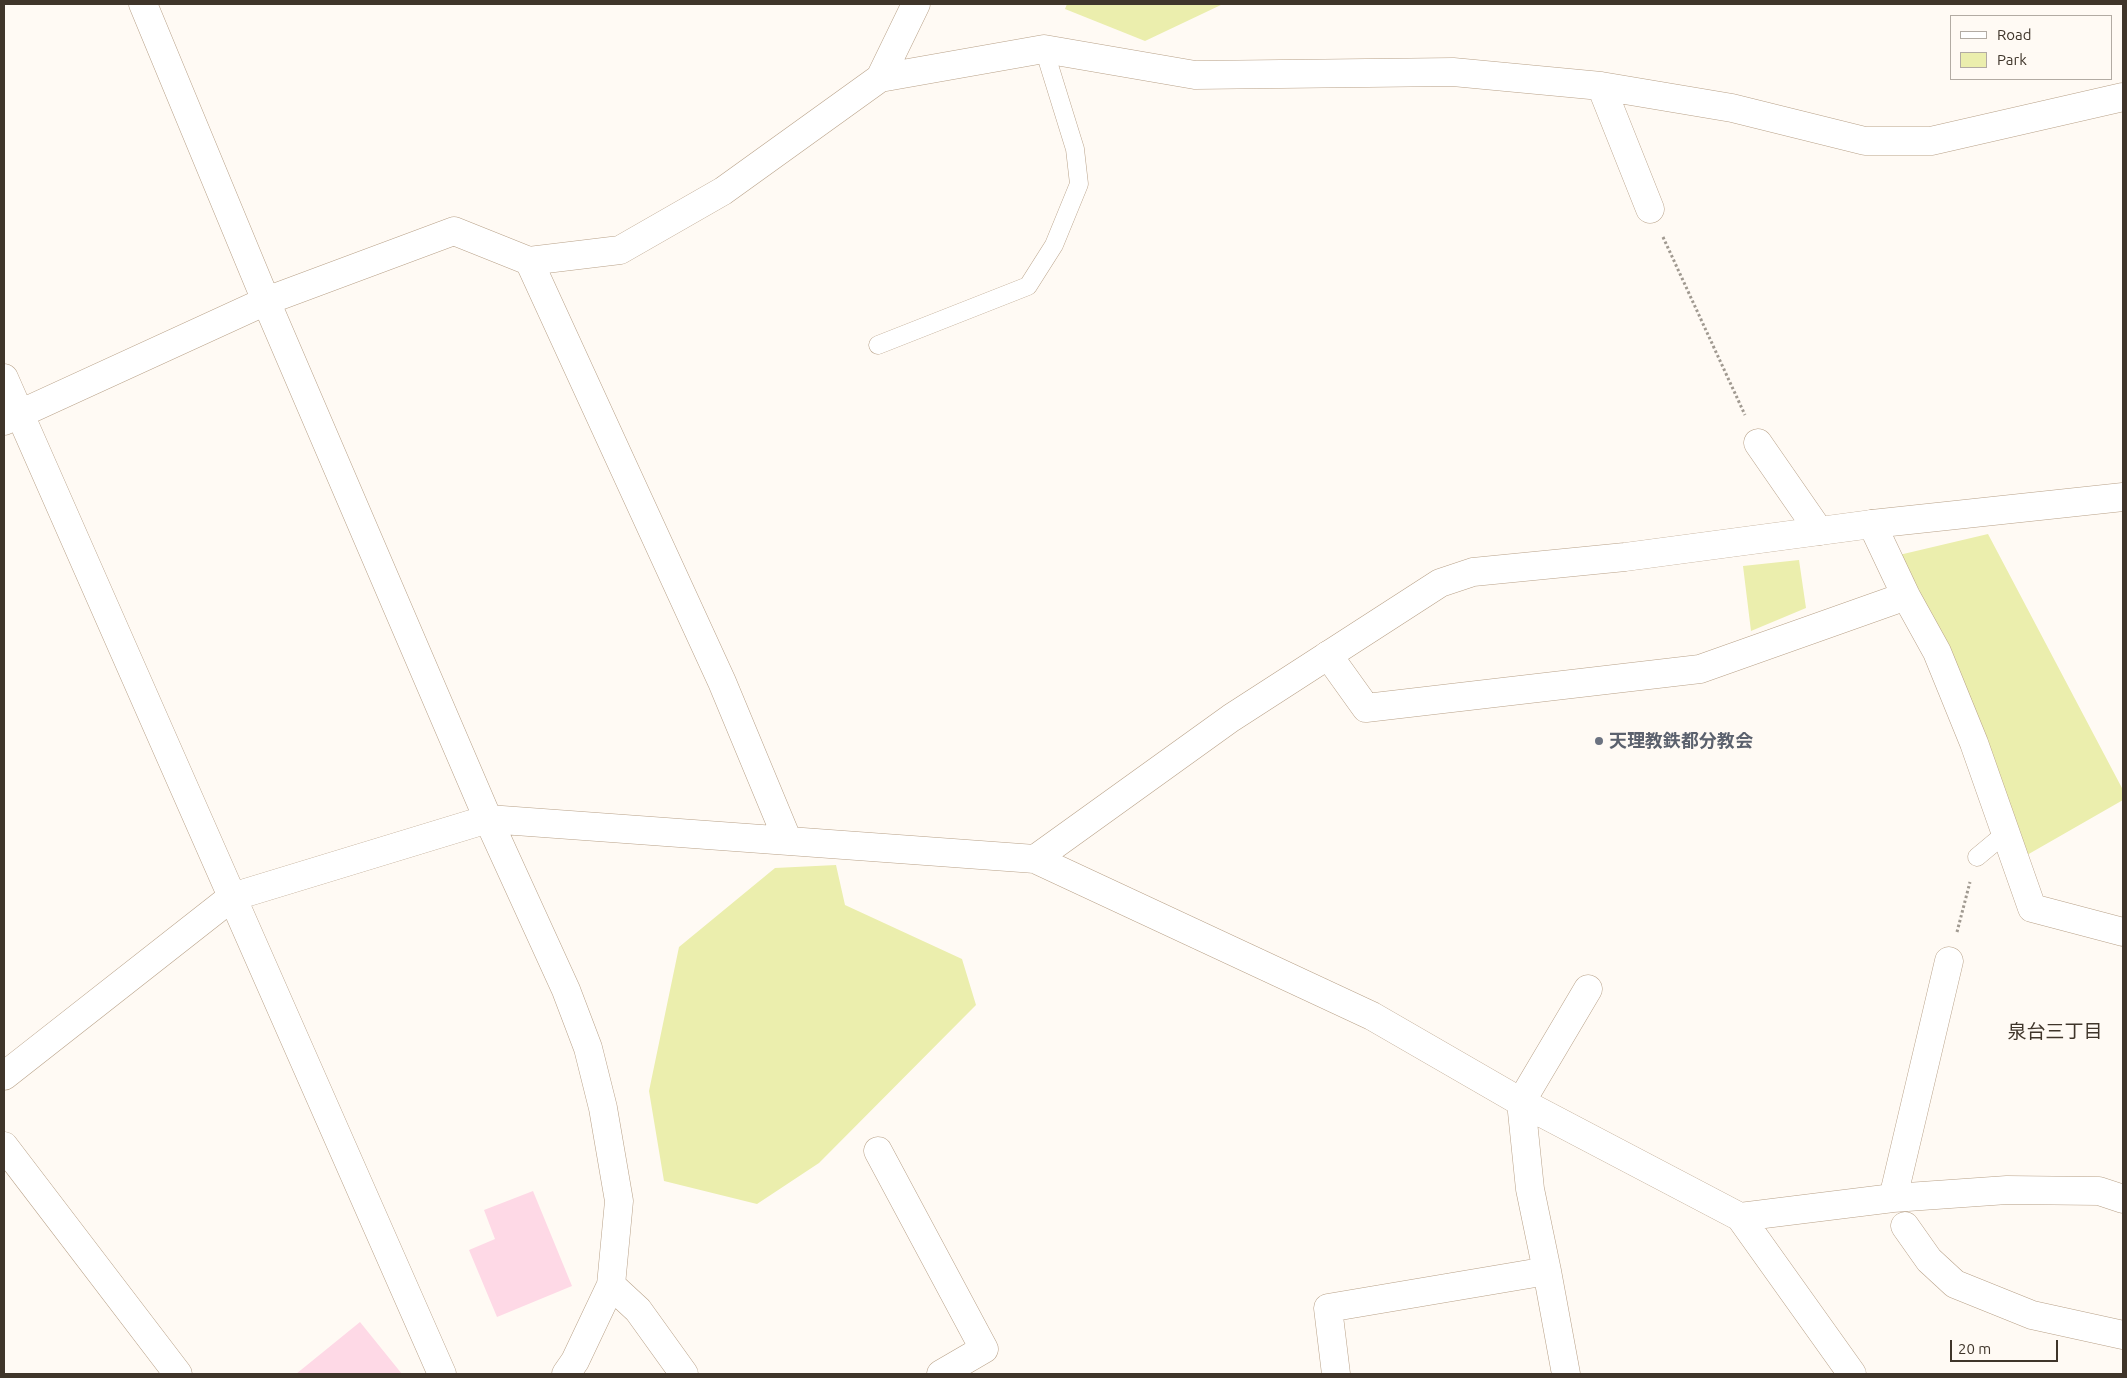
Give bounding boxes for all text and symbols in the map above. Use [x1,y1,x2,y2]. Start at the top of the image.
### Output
legend [1950,15,2112,80]
text: Road [1997,26,2032,43]
text: Park [1997,51,2027,68]
place label: 天理教鉄都分教会 [1609,730,1753,752]
marker: 天理教鉄都分教会 [1593,735,1605,747]
district label: 泉台三丁目 [2008,1021,2102,1043]
scale bar [1952,1330,2060,1362]
text: 20 m [1958,1340,1991,1357]

